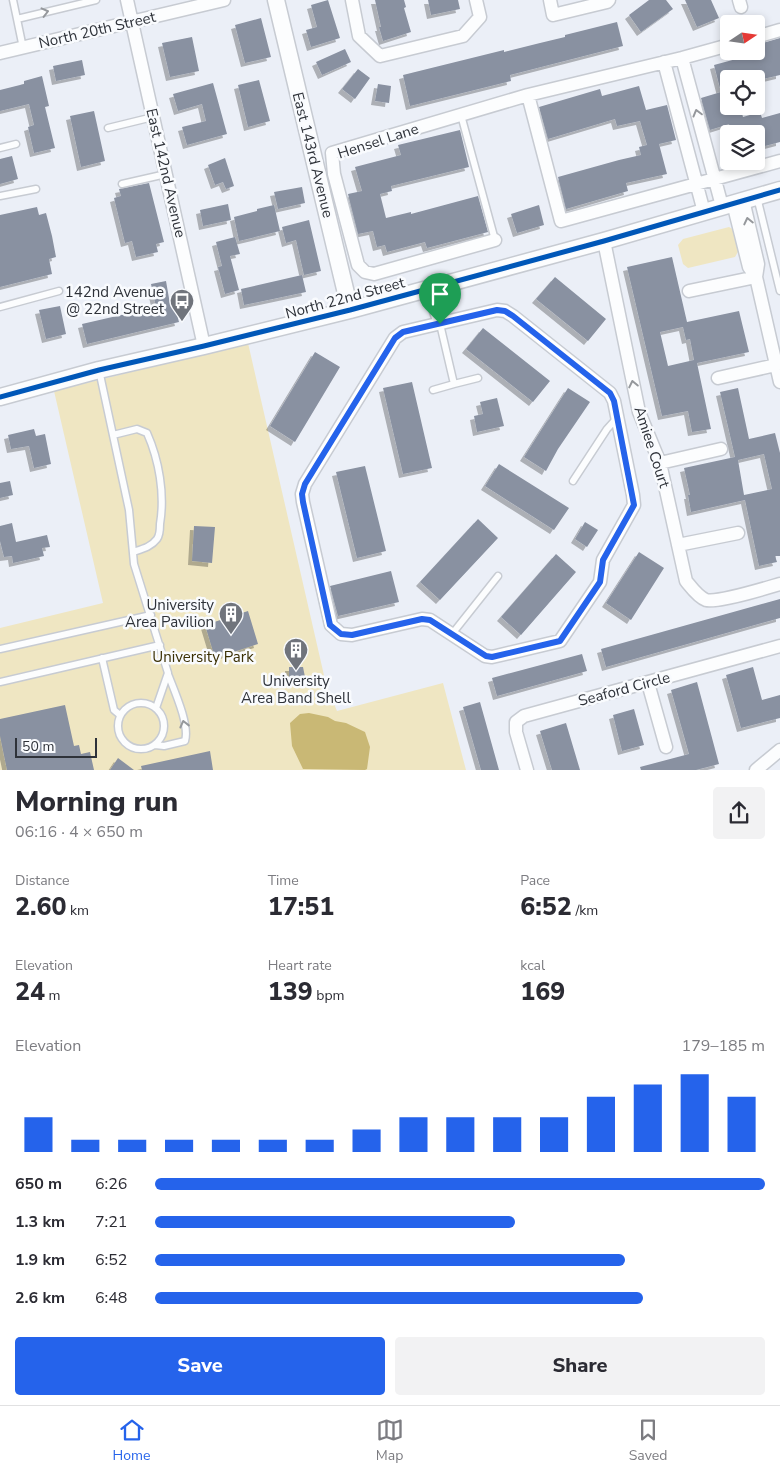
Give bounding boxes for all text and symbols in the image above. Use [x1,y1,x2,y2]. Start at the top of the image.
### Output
street label: North 20th Street [37,7,158,53]
one-way arrow [41,8,49,18]
north arrow [720,15,765,60]
map controls [720,15,765,170]
button: locate [720,70,765,115]
street label: East 143rd Avenue [288,90,338,220]
street label: East 142nd Avenue [141,106,191,240]
one-way arrow [693,110,703,118]
street label: Hensel Lane [335,119,421,163]
button: layers [720,125,765,170]
one-way arrow [743,217,754,226]
street label: North 22nd Street [283,272,408,324]
pin [419,273,461,324]
icon: arrive [426,280,454,308]
place label: 142nd Avenue @ 22nd Street [65,282,165,319]
bus stop icon: 142nd Avenue @ 22nd Street [169,288,195,322]
one-way arrow [629,379,639,388]
street label: Amiee Court [629,404,675,491]
place label: University Area Pavilion [125,595,214,632]
building icon: University Area Pavilion [218,601,244,635]
building icon: University Area Band Shell [283,637,309,671]
park label: University Park [152,647,254,667]
street label: Seaford Circle [576,667,672,711]
place label: University Area Band Shell [241,671,351,708]
one-way arrow [179,719,190,728]
scale bar [15,735,98,758]
text: 50 m [22,737,54,756]
text: Morning run [15,783,178,821]
button: share [713,787,765,839]
text: 06:16 · 4 × 650 m [15,821,143,843]
text: Distance [15,871,69,890]
text: Time [268,871,299,890]
text: Pace [520,871,550,890]
text: 2.60 [15,890,67,924]
text: 17:51 [268,890,334,924]
text: 6:52 [520,890,572,924]
text: km [67,901,89,920]
text: /km [572,901,598,920]
text: Elevation [15,956,73,975]
text: Heart rate [268,956,332,975]
text: kcal [520,956,545,975]
text: 24 [15,975,45,1009]
text: 139 [268,975,313,1009]
text: 169 [520,975,565,1009]
text: m [45,986,61,1005]
text: bpm [313,986,345,1005]
text: Elevation [15,1035,81,1057]
text: 179–185 m [682,1035,765,1057]
text: 650 m [15,1173,62,1195]
text: 6:26 [95,1173,127,1195]
text: 1.3 km [15,1211,65,1233]
text: 7:21 [95,1211,127,1233]
text: 1.9 km [15,1249,65,1271]
text: 6:52 [95,1249,127,1271]
text: 2.6 km [15,1287,65,1309]
text: 6:48 [95,1287,127,1309]
button: Save [15,1337,385,1395]
button: Share [395,1337,765,1395]
tab: Home [113,1416,150,1465]
tab: Map [376,1416,404,1465]
tab: Saved [629,1416,667,1465]

